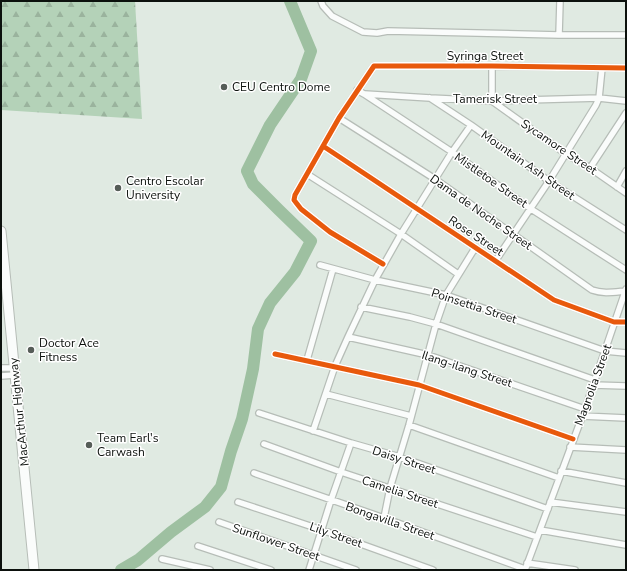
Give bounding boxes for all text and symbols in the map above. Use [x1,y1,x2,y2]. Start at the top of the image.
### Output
street label: Syringa Street [447,48,524,64]
place label: CEU Centro Dome [232,79,330,95]
marker: CEU Centro Dome [219,82,229,92]
street label: Tamerisk Street [453,91,538,107]
street label: Sycamore Street [518,116,601,179]
street label: Mountain Ash Street [478,127,579,204]
street label: Mistletoe Street [451,149,531,212]
street label: Dama de Noche Street [427,171,536,254]
place label: Centro Escolar University [126,173,205,203]
marker: Centro Escolar University [113,183,123,193]
street label: Rose Street [445,212,507,260]
street label: Poinsettia Street [429,285,520,328]
place label: Doctor Ace Fitness [39,335,99,365]
street label: Magnolia Street [571,341,615,428]
marker: Doctor Ace Fitness [26,345,36,355]
street label: Ilang-ilang Street [420,347,515,391]
street label: MacArthur Highway [5,356,33,467]
place label: Team Earl's Carwash [97,430,159,460]
marker: Team Earl's Carwash [84,440,94,450]
street label: Daisy Street [370,442,438,478]
street label: Camelia Street [360,472,441,512]
street label: Bongavilla Street [343,498,437,544]
street label: Lily Street [308,519,365,552]
street label: Sunflower Street [230,520,323,565]

